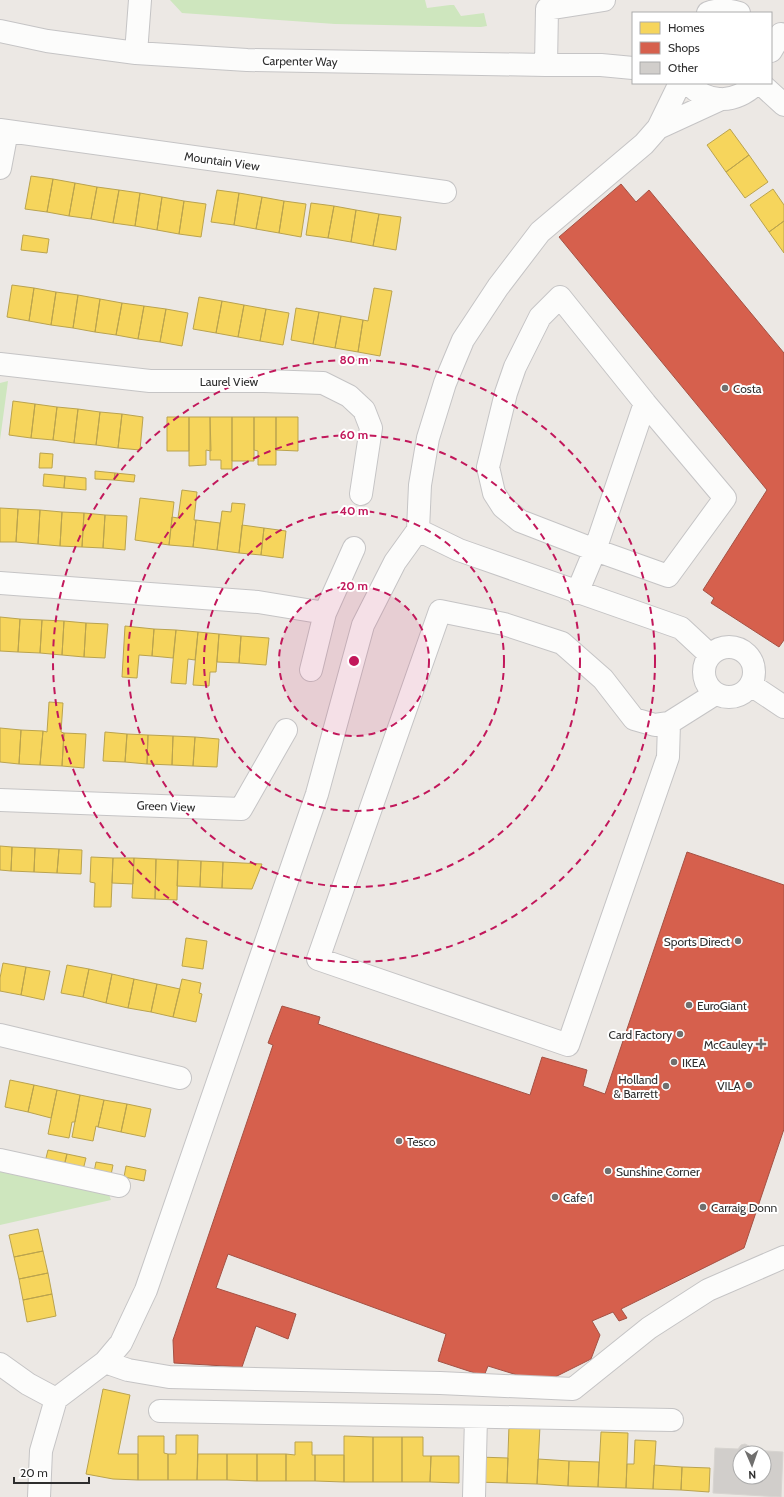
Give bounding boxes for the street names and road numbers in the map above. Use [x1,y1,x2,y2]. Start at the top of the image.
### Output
street label: Carpenter Way [262,53,338,69]
street label: Mountain View [183,148,261,174]
street label: Laurel View [200,374,259,389]
street label: Green View [136,797,196,815]

